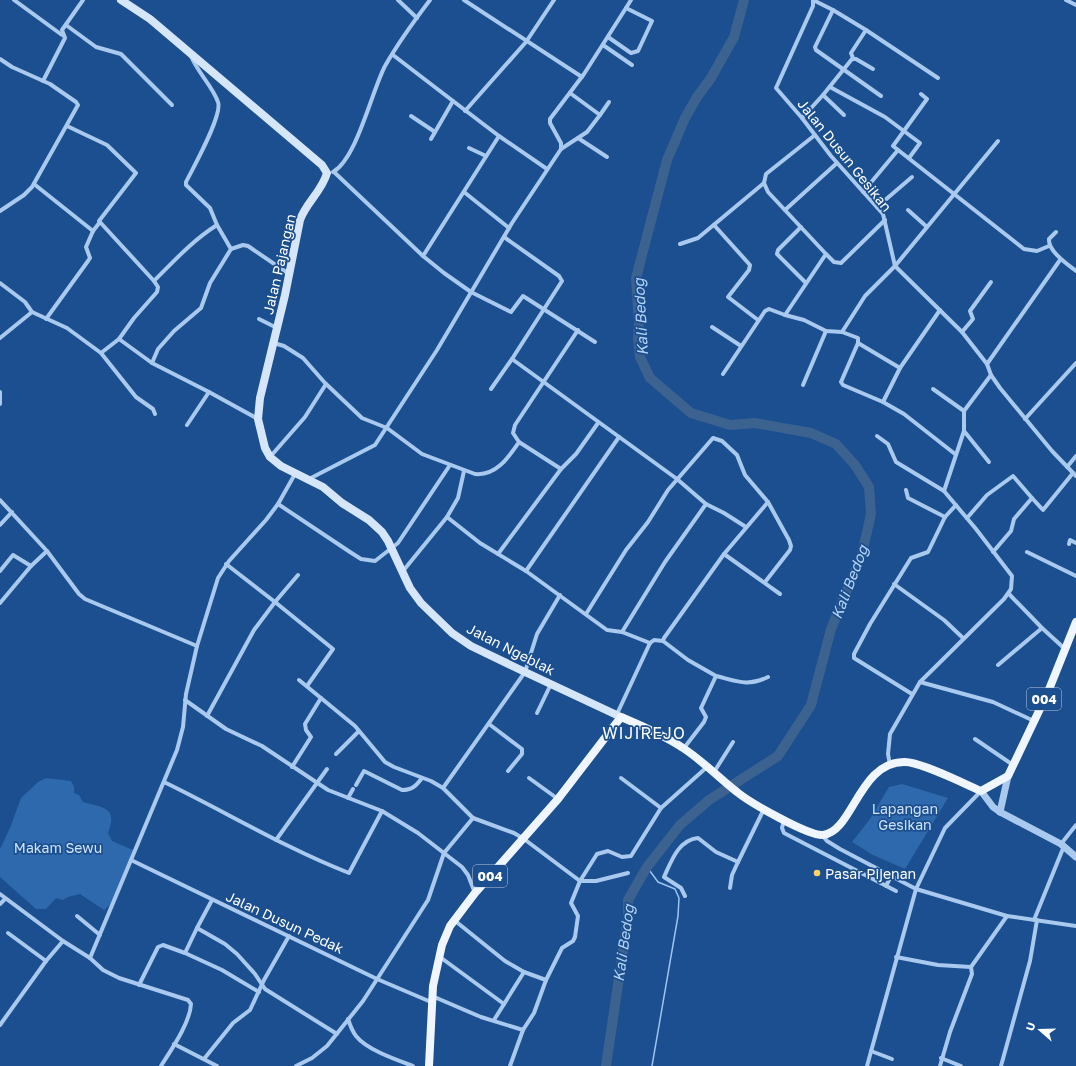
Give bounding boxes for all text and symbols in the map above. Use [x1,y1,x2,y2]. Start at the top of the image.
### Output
street label: Jalan Dusun Gesikan [794,95,896,215]
street label: Jalan Pajangan [259,212,299,316]
water label: Kali Bedog [629,276,652,356]
water label: Kali Bedog [827,541,873,622]
street label: Jalan Ngeblak [464,620,558,679]
road number: 004 [1027,688,1061,710]
district label: WIJIREJO [602,723,686,743]
park label: Lapangan Gesikan [872,800,938,833]
park label: Makam Sewu [14,839,102,856]
road number: 004 [473,865,507,887]
place label: Pasar Pijenan [825,865,916,882]
marker: Pasar Pijenan [812,868,822,878]
street label: Jalan Dusun Pedak [223,887,347,957]
water label: Kali Bedog [609,902,639,983]
north arrow [1020,1010,1060,1050]
text: U [1023,1020,1038,1032]

